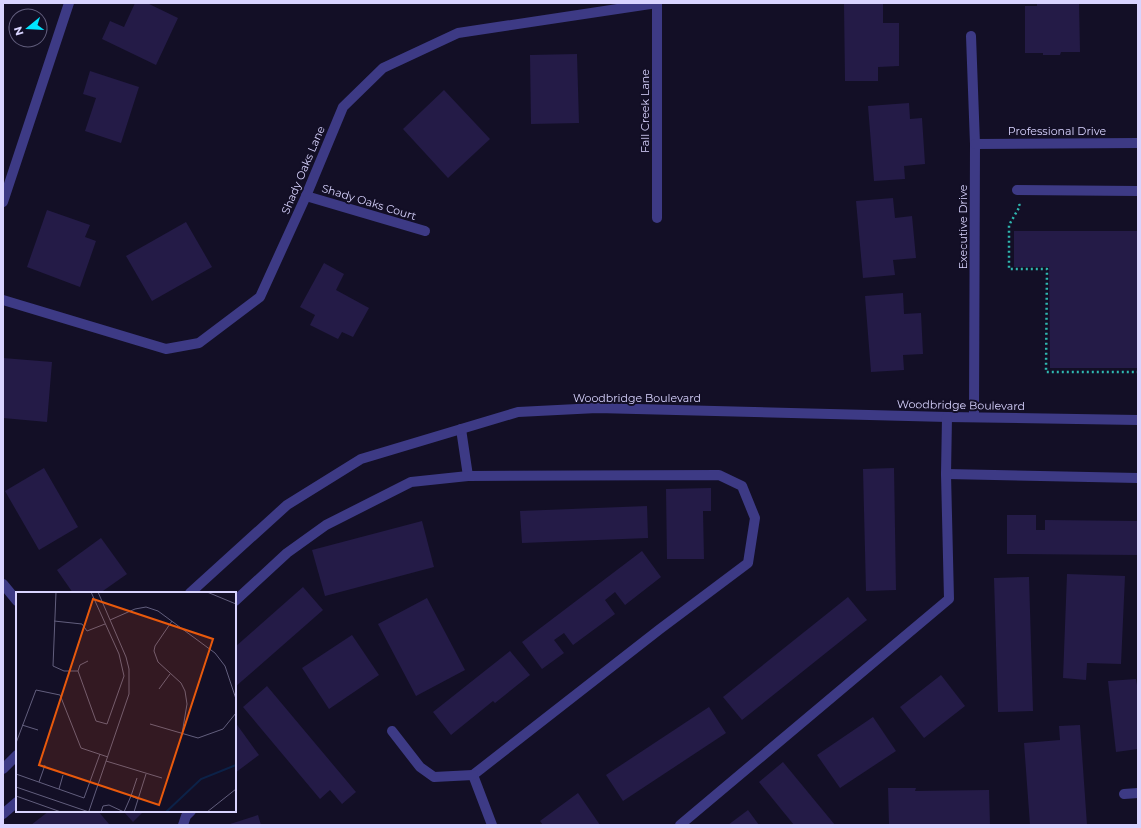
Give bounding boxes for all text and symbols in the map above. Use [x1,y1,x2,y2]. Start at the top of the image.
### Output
north arrow [8,8,48,48]
text: N [10,25,27,37]
street label: Fall Creek Lane [638,69,652,153]
street label: Shady Oaks Lane [278,124,328,216]
street label: Professional Drive [1008,124,1106,138]
street label: Shady Oaks Court [320,181,419,223]
street label: Executive Drive [956,184,970,269]
street label: Woodbridge Boulevard [573,391,701,405]
street label: Woodbridge Boulevard [897,397,1025,413]
inset map [16,592,236,812]

